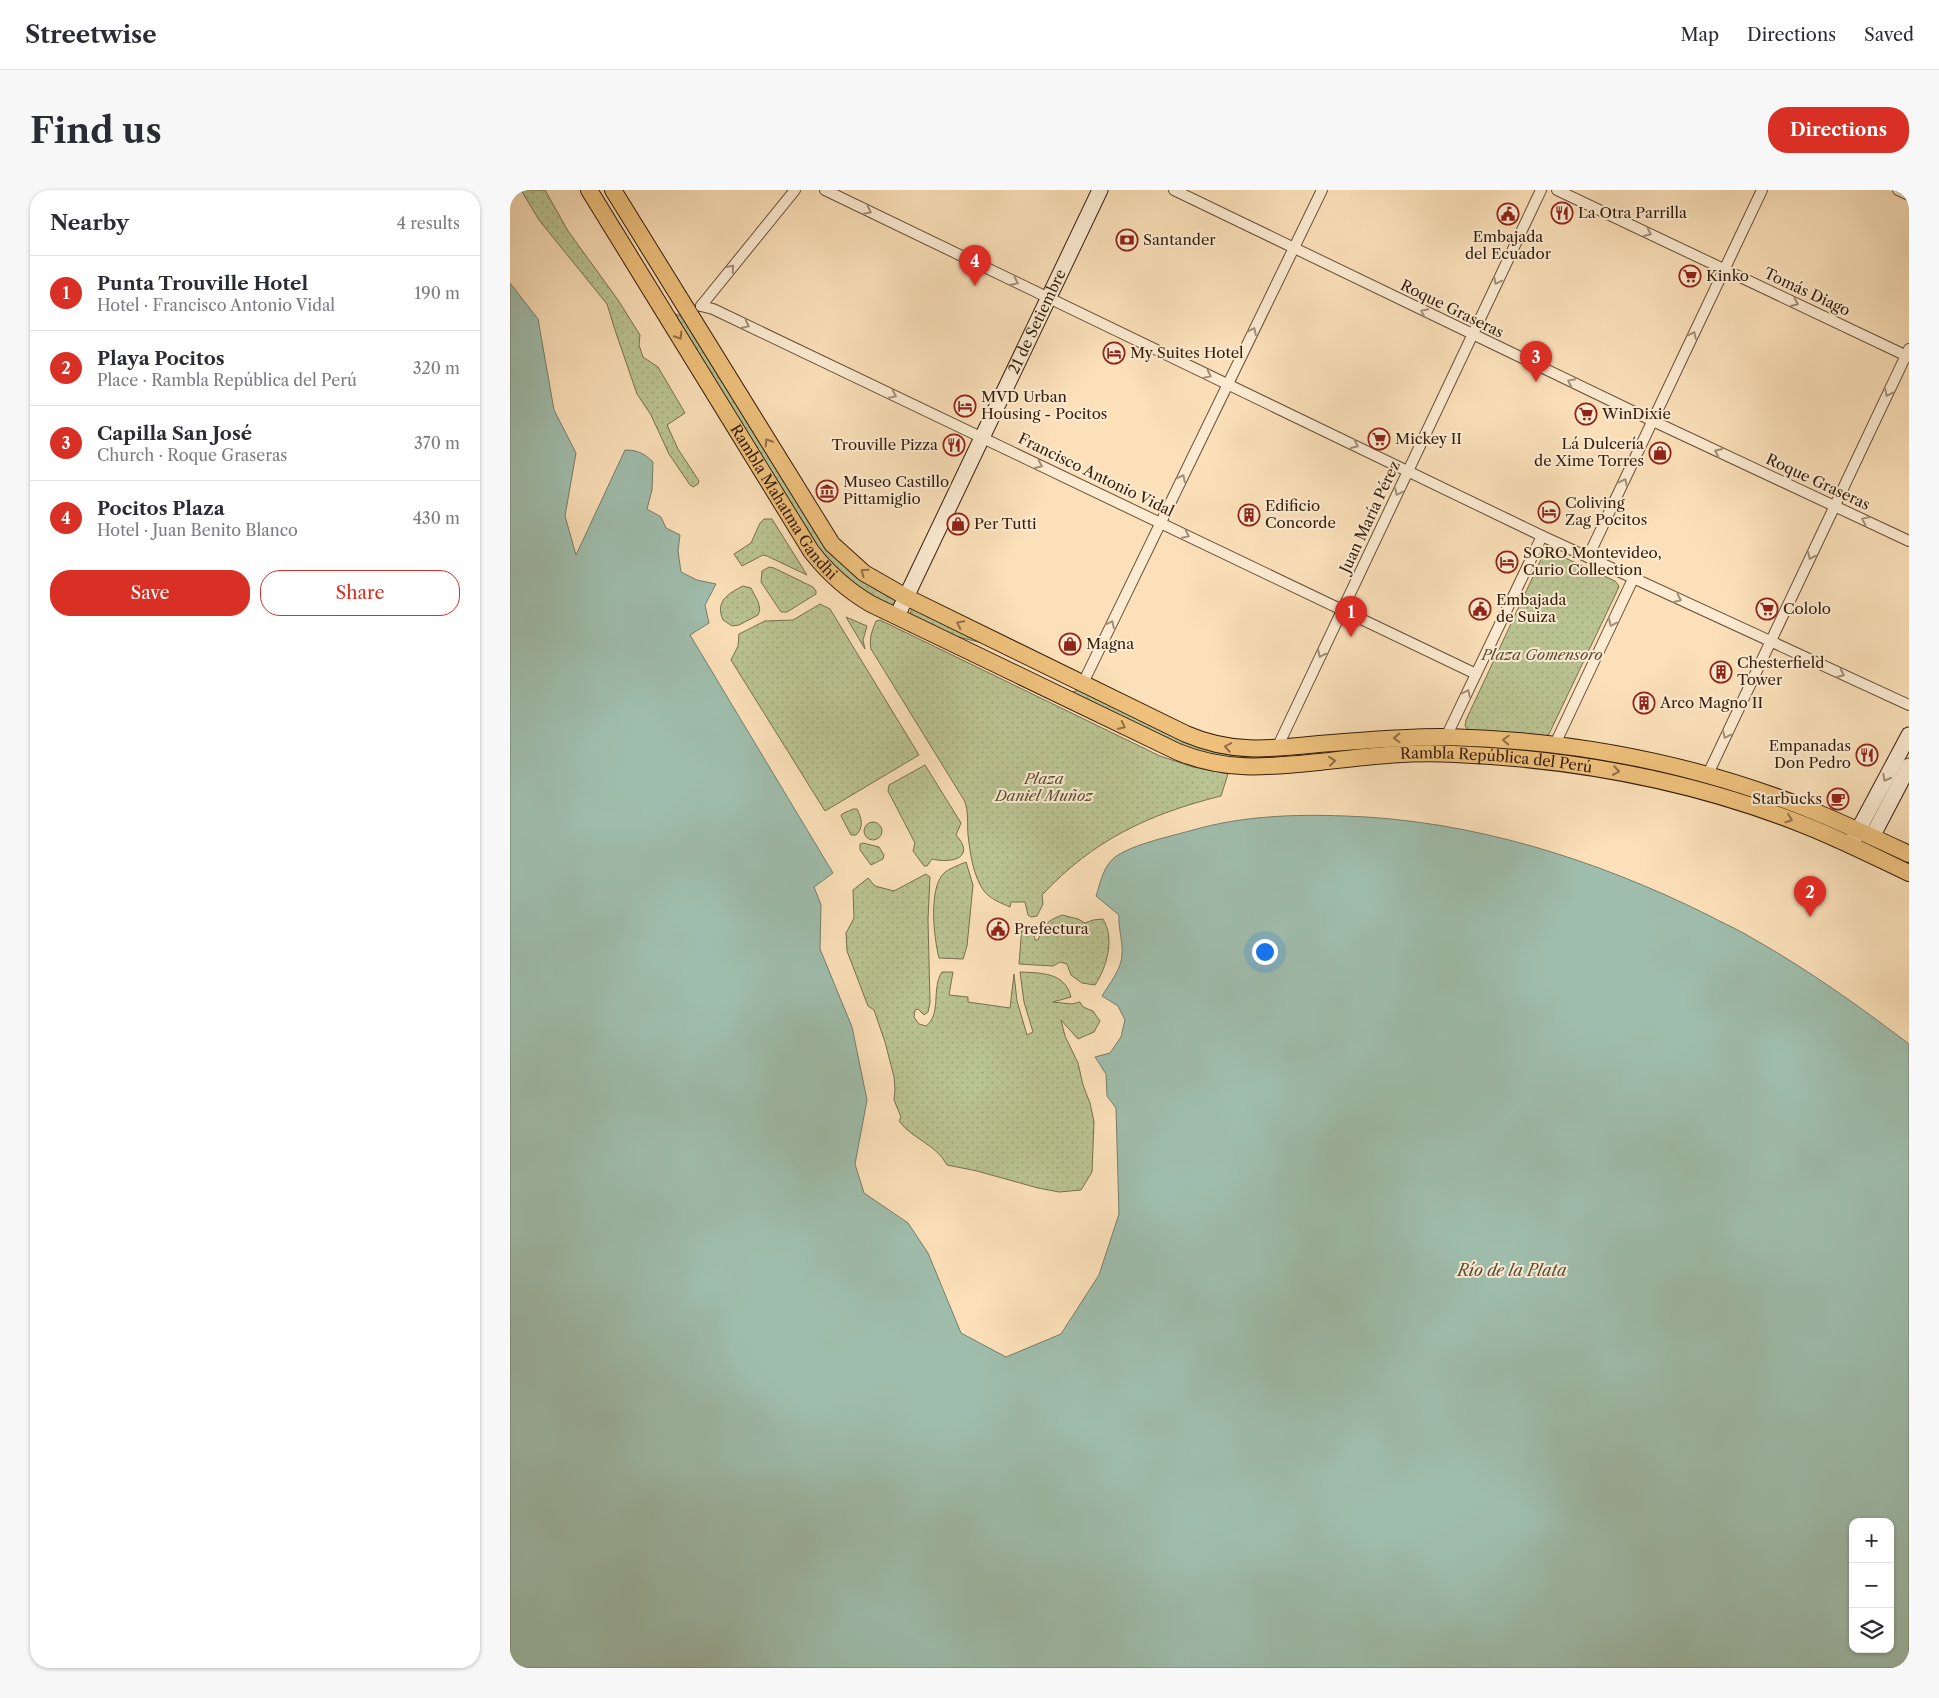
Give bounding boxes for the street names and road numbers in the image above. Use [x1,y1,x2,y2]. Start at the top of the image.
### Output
street label: Tomás Diago [1761,263,1853,320]
street label: 21 de Setiembre [1004,266,1070,377]
street label: Roque Graseras [1397,275,1507,342]
street label: Rambla Mahatma Gandhi [726,421,842,584]
street label: Francisco Antonio Vidal [1015,428,1178,521]
street label: Roque Graseras [1763,449,1873,514]
street label: Juan María Pérez [1334,458,1404,578]
street label: Rambla República del Perú [1400,743,1594,776]

